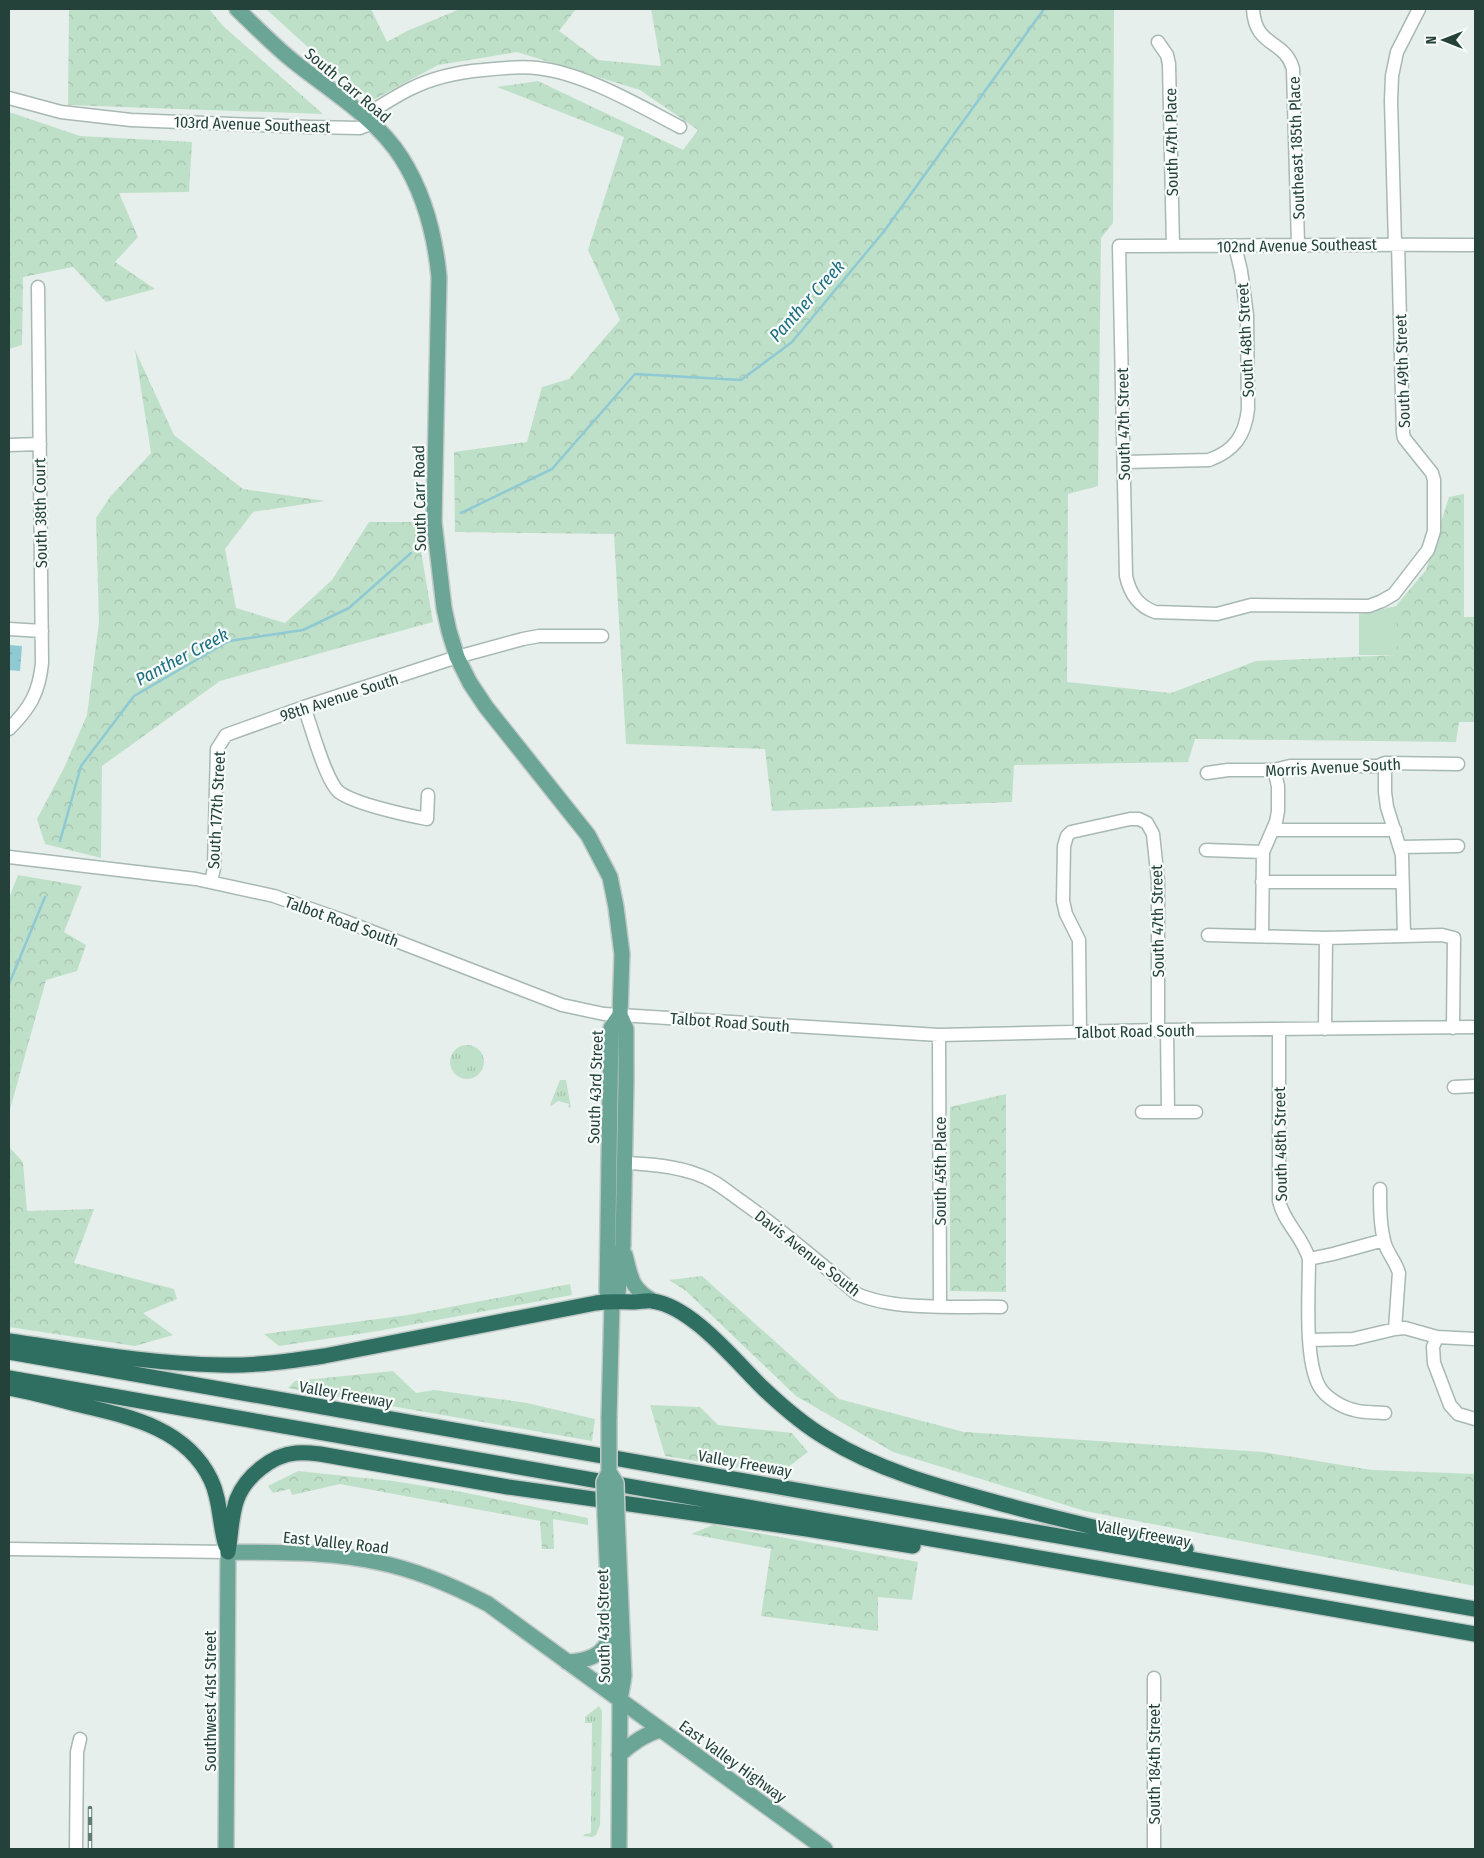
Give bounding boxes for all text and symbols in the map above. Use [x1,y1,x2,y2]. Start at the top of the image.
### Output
north arrow [1419,15,1469,65]
text: N [1423,36,1440,44]
street label: South Carr Road [301,44,394,127]
street label: Southeast 185th Place [1285,76,1308,220]
street label: South 47th Place [1161,88,1182,196]
street label: 103rd Avenue Southeast [173,112,331,137]
street label: 102nd Avenue Southeast [1217,235,1378,256]
water label: Panther Creek [765,256,849,346]
street label: South 48th Street [1233,281,1258,398]
street label: South 49th Street [1391,313,1414,428]
street label: South 47th Street [1113,367,1134,481]
street label: South Carr Road [409,445,430,551]
street label: South 38th Court [30,457,51,568]
water label: Panther Creek [132,623,232,691]
street label: 98th Avenue South [278,669,401,726]
street label: South 177th Street [204,750,229,870]
street label: Morris Avenue South [1265,754,1401,781]
street label: South 47th Street [1147,864,1168,978]
street label: Talbot Road South [282,892,401,951]
street label: Talbot Road South [670,1009,790,1036]
street label: Talbot Road South [1075,1021,1195,1042]
street label: South 43rd Street [584,1029,607,1144]
street label: South 48th Street [1270,1086,1291,1201]
street label: South 45th Place [931,1116,950,1226]
street label: Davis Avenue South [751,1206,864,1301]
street label: Valley Freeway [298,1377,395,1412]
street label: Valley Freeway [697,1446,794,1481]
street label: Valley Freeway [1096,1516,1193,1551]
street label: East Valley Road [282,1527,390,1558]
street label: South 43rd Street [593,1568,614,1683]
street label: Southwest 41st Street [201,1630,220,1771]
street label: South 184th Street [1145,1703,1164,1824]
street label: East Valley Highway [675,1716,791,1807]

